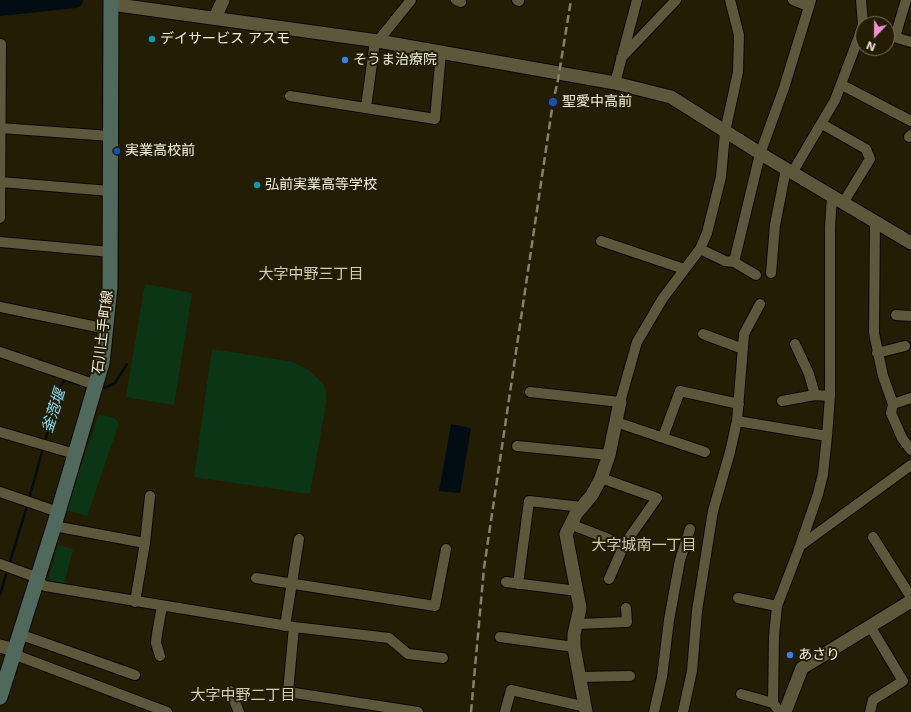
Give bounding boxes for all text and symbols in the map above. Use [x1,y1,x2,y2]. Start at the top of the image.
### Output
north arrow [855,16,895,56]
place label: デイサービス アスモ [160,31,290,47]
marker: デイサービス アスモ [147,34,157,44]
text: N [864,38,877,54]
place label: そうま治療院 [353,52,437,68]
marker: そうま治療院 [340,55,350,65]
place label: 聖愛中高前 [562,94,632,110]
marker: 聖愛中高前 [547,96,559,108]
place label: 実業高校前 [125,143,195,159]
marker: 実業高校前 [112,146,122,156]
place label: 弘前実業高等学校 [265,177,377,193]
marker: 弘前実業高等学校 [252,180,262,190]
district label: 大字中野三丁目 [259,265,363,283]
street label: 石川土手町線 [90,289,116,375]
water label: 釜萢堰 [38,387,70,435]
district label: 大字城南一丁目 [592,536,696,554]
place label: あさり [798,647,840,663]
marker: あさり [785,650,795,660]
district label: 大字中野二丁目 [191,686,295,704]

